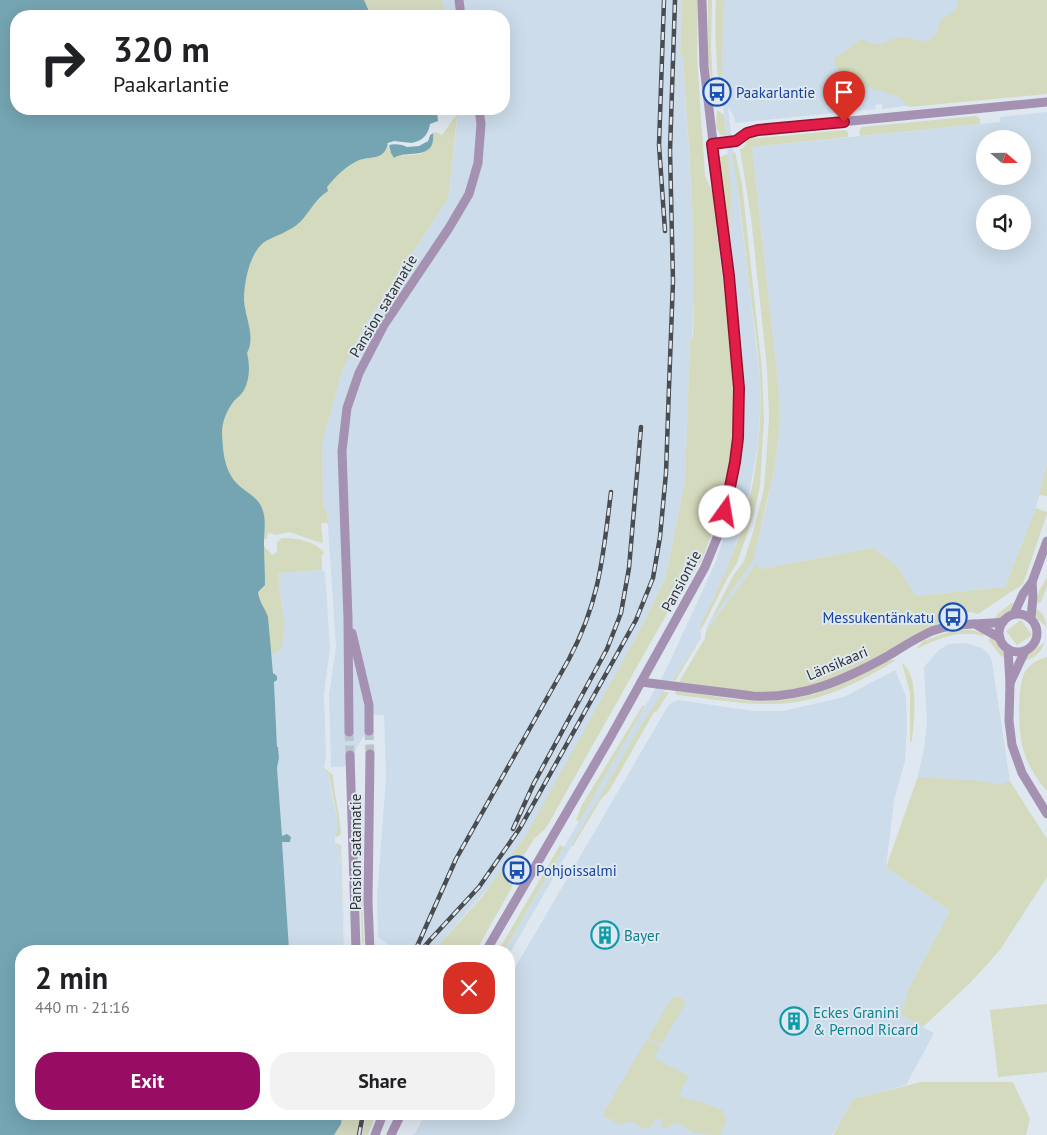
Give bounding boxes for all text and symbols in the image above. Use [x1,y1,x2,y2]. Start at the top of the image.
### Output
text: 320 m [113,26,210,72]
icon: right [30,30,95,95]
text: Paakarlantie [113,70,229,98]
pin [823,71,865,122]
bus stop icon: Paakarlantie [702,77,732,107]
icon: arrive [830,78,858,106]
place label: Paakarlantie [736,83,815,102]
north arrow [976,130,1031,185]
map controls [976,130,1031,250]
button: sound [976,195,1031,250]
street label: Pansion satamatie [345,251,421,361]
position arrow [698,485,750,537]
street label: Pansiontie [657,547,705,615]
bus stop icon: Messukentänkatu [938,602,968,632]
place label: Messukentänkatu [822,608,934,627]
street label: Länsikaari [803,642,871,684]
street label: Pansion satamatie [346,794,365,910]
bus stop icon: Pohjoissalmi [502,855,532,885]
place label: Pohjoissalmi [536,861,617,880]
building icon: Bayer [590,920,620,950]
place label: Bayer [624,926,660,945]
text: 2 min [35,958,108,997]
button: close [443,962,495,1014]
text: 440 m · 21:16 [35,997,130,1017]
place label: Eckes Granini & Pernod Ricard [813,1003,918,1039]
building icon: Eckes Granini & Pernod Ricard [779,1006,809,1036]
button: Exit [35,1052,260,1110]
button: Share [270,1052,495,1110]

